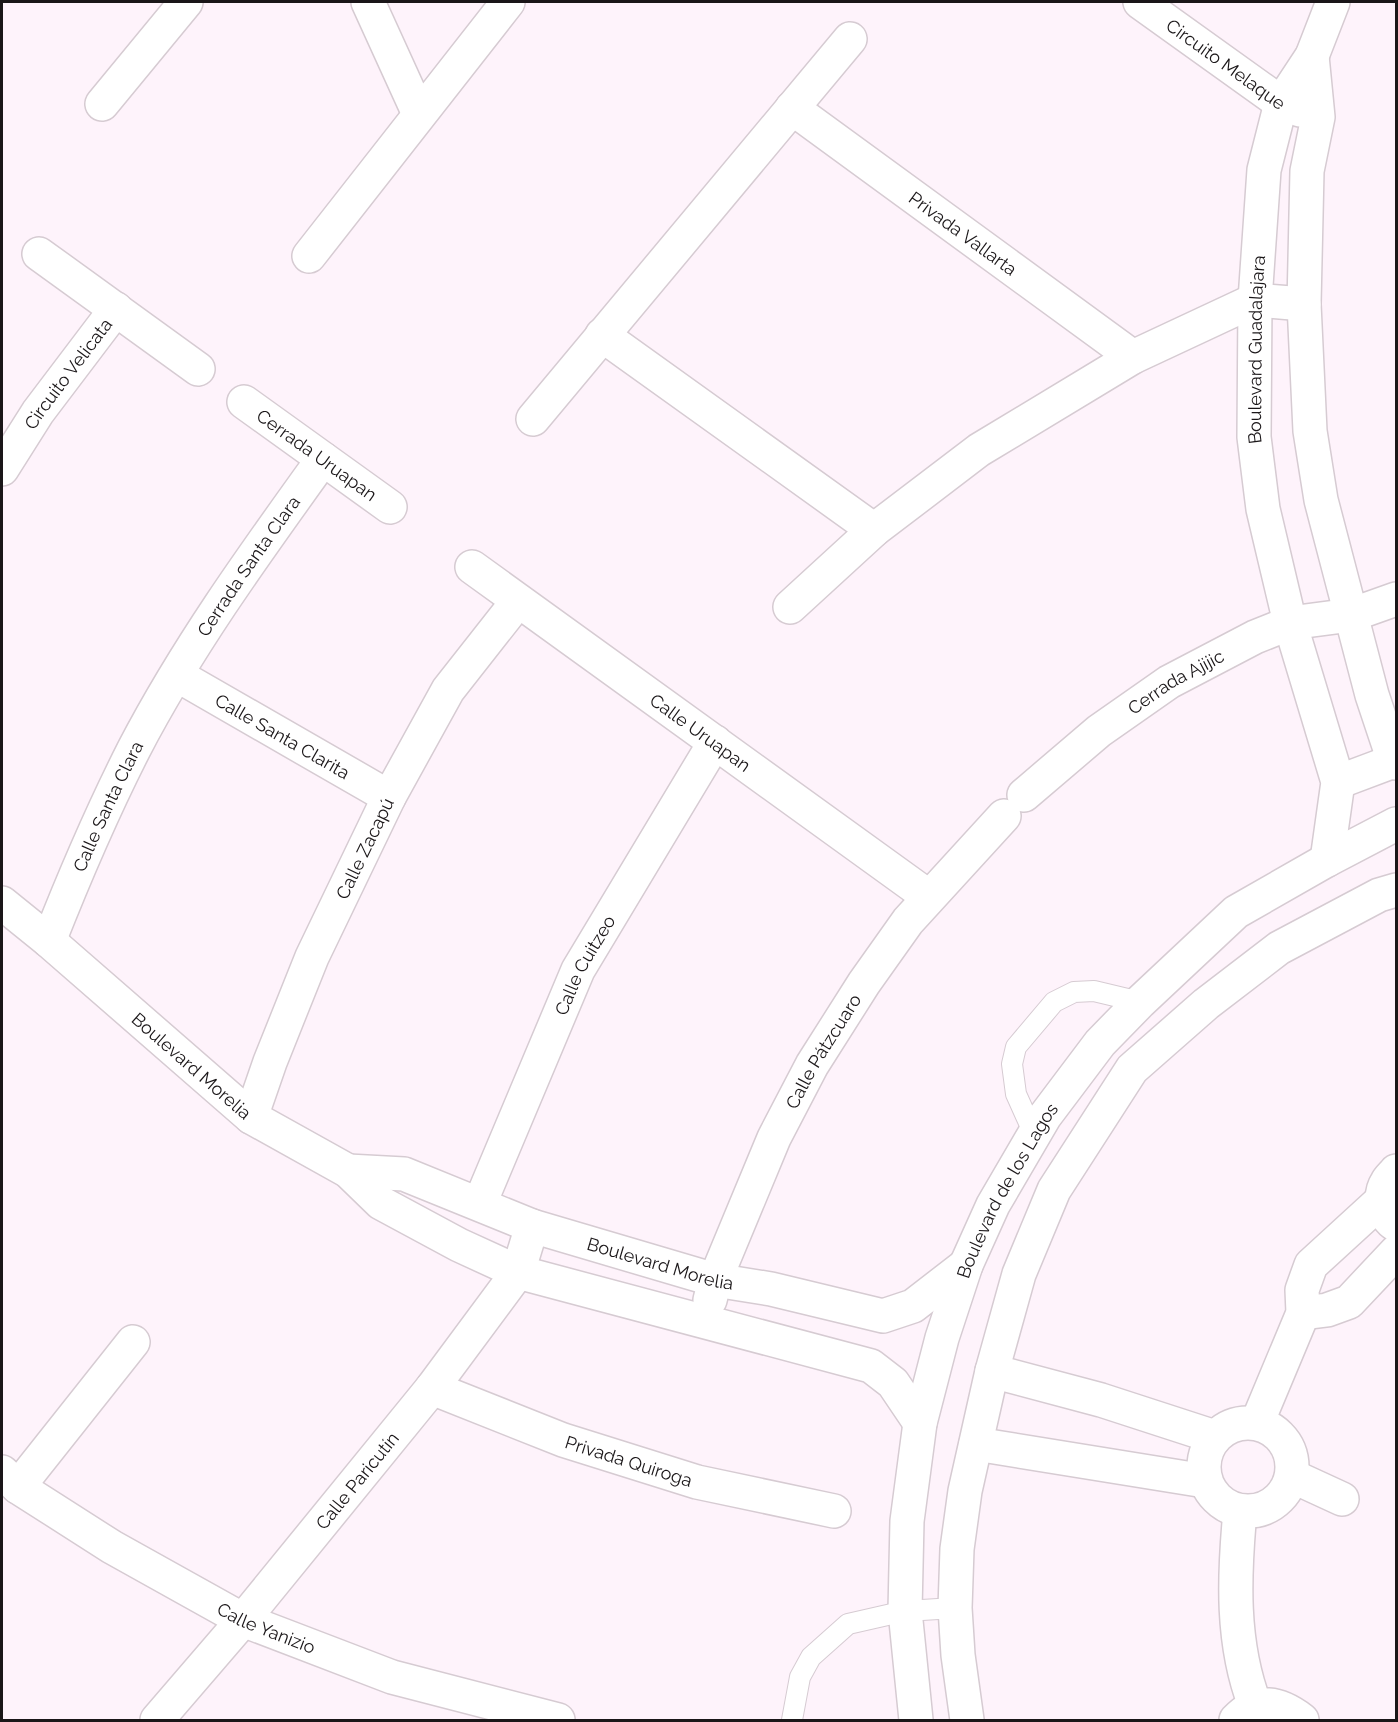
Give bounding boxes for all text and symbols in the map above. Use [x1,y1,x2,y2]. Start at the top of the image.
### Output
street label: Circuito Melaque [1163,14,1290,114]
street label: Privada Vallarta [905,187,1021,279]
street label: Boulevard Guadalajara [1243,255,1269,445]
street label: Circuito Velicata [19,314,116,433]
street label: Cerrada Uruapan [253,404,381,505]
street label: Cerrada Santa Clara [192,491,304,640]
street label: Cerrada Ajijic [1123,645,1227,718]
street label: Calle Santa Clarita [212,689,354,783]
street label: Calle Uruapan [646,689,755,775]
street label: Calle Santa Clara [68,737,147,875]
street label: Calle Zacapú [331,794,398,902]
street label: Calle Cuitzeo [550,911,619,1018]
street label: Calle Pátzcuaro [781,990,865,1112]
street label: Boulevard Morelia [128,1008,256,1123]
street label: Boulevard de los Lagos [952,1098,1062,1281]
street label: Boulevard Morelia [585,1232,735,1293]
street label: Calle Paricutín [311,1427,403,1533]
street label: Privada Quiroga [563,1431,695,1490]
street label: Calle Yanizio [214,1597,319,1657]

